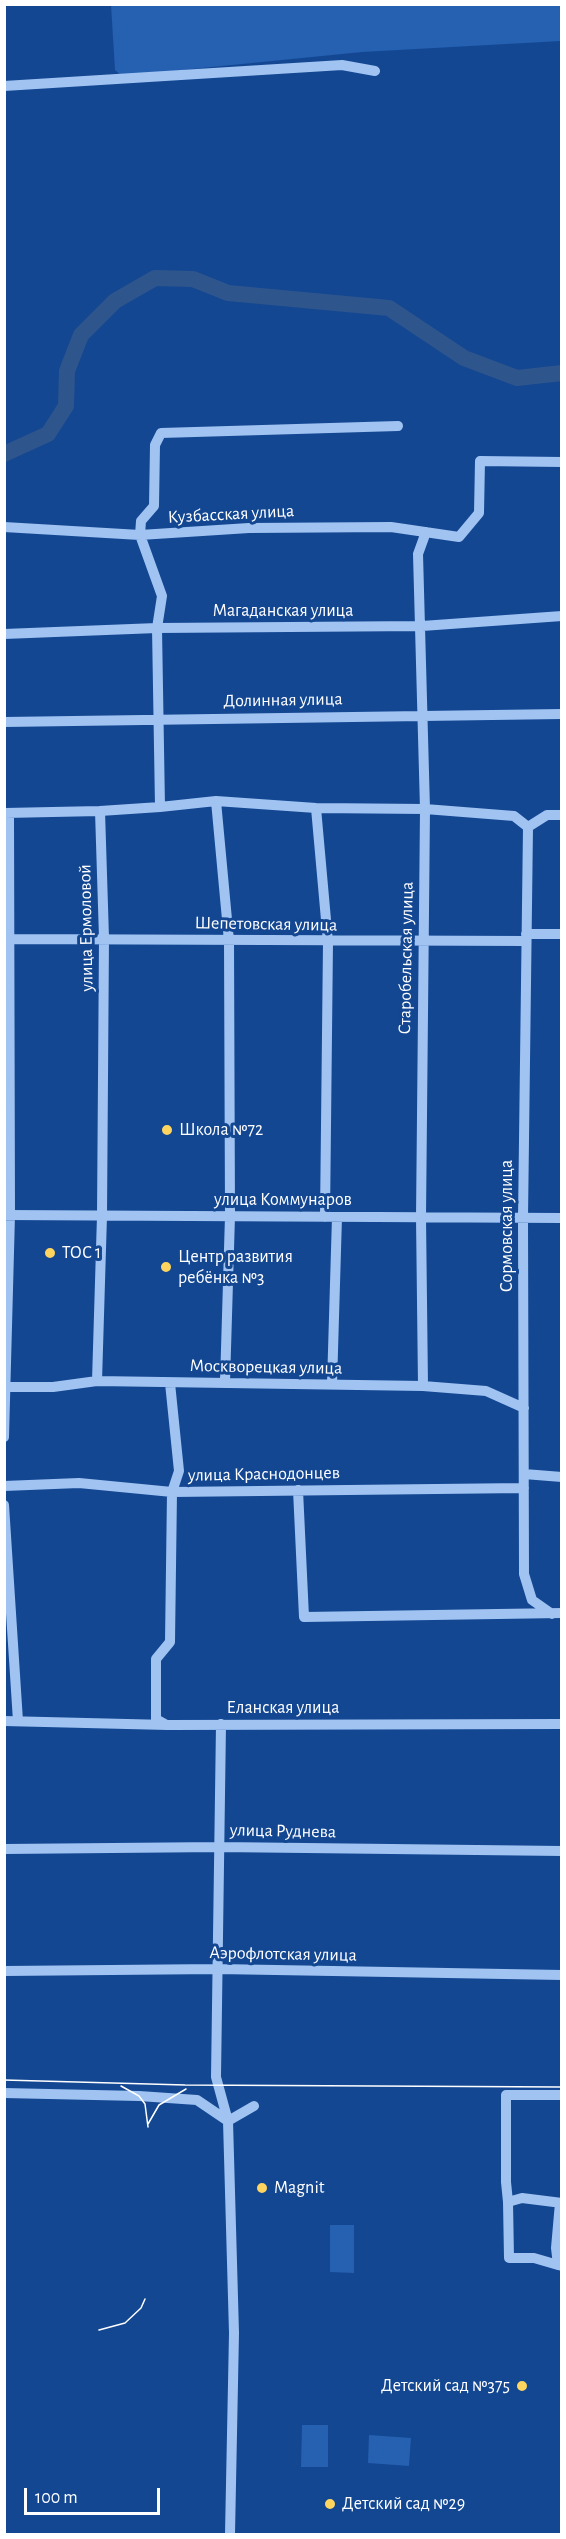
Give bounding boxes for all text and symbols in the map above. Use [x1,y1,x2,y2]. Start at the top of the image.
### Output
street label: Кузбасская улица [167,500,295,528]
street label: Магаданская улица [212,600,354,622]
street label: Долинная улица [223,688,343,712]
street label: улица Ермоловой [74,864,98,992]
street label: Старобельская улица [394,881,418,1035]
street label: Шепетовская улица [194,912,338,936]
place label: Школа №72 [179,1119,263,1141]
marker: Школа №72 [160,1123,174,1137]
street label: Сормовская улица [496,1160,518,1292]
street label: улица Коммунаров [214,1189,352,1211]
place label: ТОС 1 [62,1242,101,1264]
marker: ТОС 1 [43,1246,57,1260]
place label: Центр развития ребёнка №3 [178,1246,293,1288]
marker: Центр развития ребёнка №3 [159,1260,173,1274]
street label: Москворецкая улица [189,1355,343,1379]
street label: улица Краснодонцев [188,1462,340,1486]
street label: Еланская улица [227,1697,339,1719]
street label: улица Руднева [230,1819,336,1843]
street label: Аэрофлотская улица [209,1942,357,1966]
place label: Magnit [274,2177,324,2199]
marker: Magnit [255,2181,269,2195]
place label: Детский сад №375 [381,2375,510,2397]
marker: Детский сад №375 [515,2379,529,2393]
scale bar [27,2476,164,2514]
text: 100 m [35,2489,78,2507]
place label: Детский сад №29 [342,2493,465,2515]
marker: Детский сад №29 [323,2497,337,2511]

